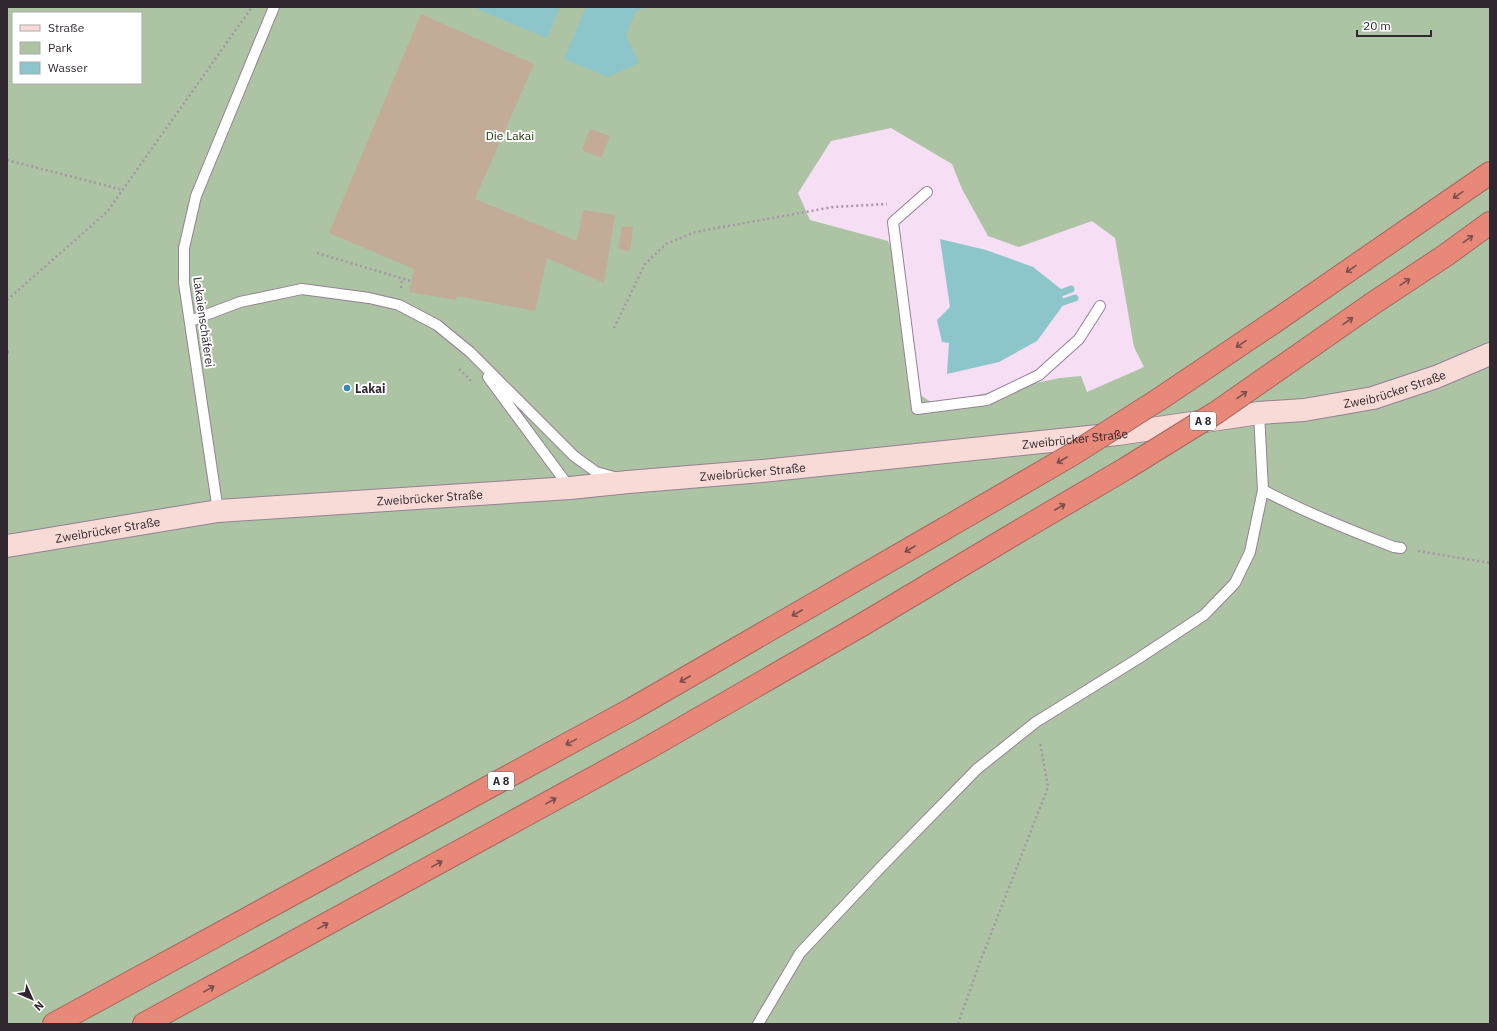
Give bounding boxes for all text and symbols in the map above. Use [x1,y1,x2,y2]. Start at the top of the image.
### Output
legend [12,12,142,84]
scale bar [1357,12,1431,38]
text: 20 m [1363,18,1391,33]
text: Straße [48,20,85,35]
text: Park [48,40,73,55]
text: Wasser [48,60,88,75]
park label: Die Lakai [486,128,534,143]
one-way arrow [1453,191,1464,199]
one-way arrow [1462,235,1473,243]
one-way arrow [1345,265,1356,273]
street label: Lakaienschäferei [190,276,218,368]
one-way arrow [1399,278,1410,286]
one-way arrow [1343,317,1354,325]
one-way arrow [1236,340,1247,348]
street label: Zweibrücker Straße [1342,366,1448,411]
place label: Lakai [355,381,385,396]
marker: Lakai [342,383,352,393]
one-way arrow [1236,391,1247,399]
road number: A 8 [1190,412,1216,430]
street label: Zweibrücker Straße [1021,425,1129,451]
one-way arrow [1056,457,1068,465]
street label: Zweibrücker Straße [699,459,807,484]
street label: Zweibrücker Straße [376,486,484,508]
one-way arrow [1054,503,1066,511]
street label: Zweibrücker Straße [54,513,162,545]
one-way arrow [904,545,916,553]
one-way arrow [791,610,803,618]
one-way arrow [679,675,691,683]
one-way arrow [566,739,578,747]
road number: A 8 [488,772,514,790]
one-way arrow [544,797,556,805]
one-way arrow [430,859,442,867]
one-way arrow [316,922,328,930]
north arrow [12,979,52,1019]
one-way arrow [202,985,214,992]
text: N [31,998,47,1014]

